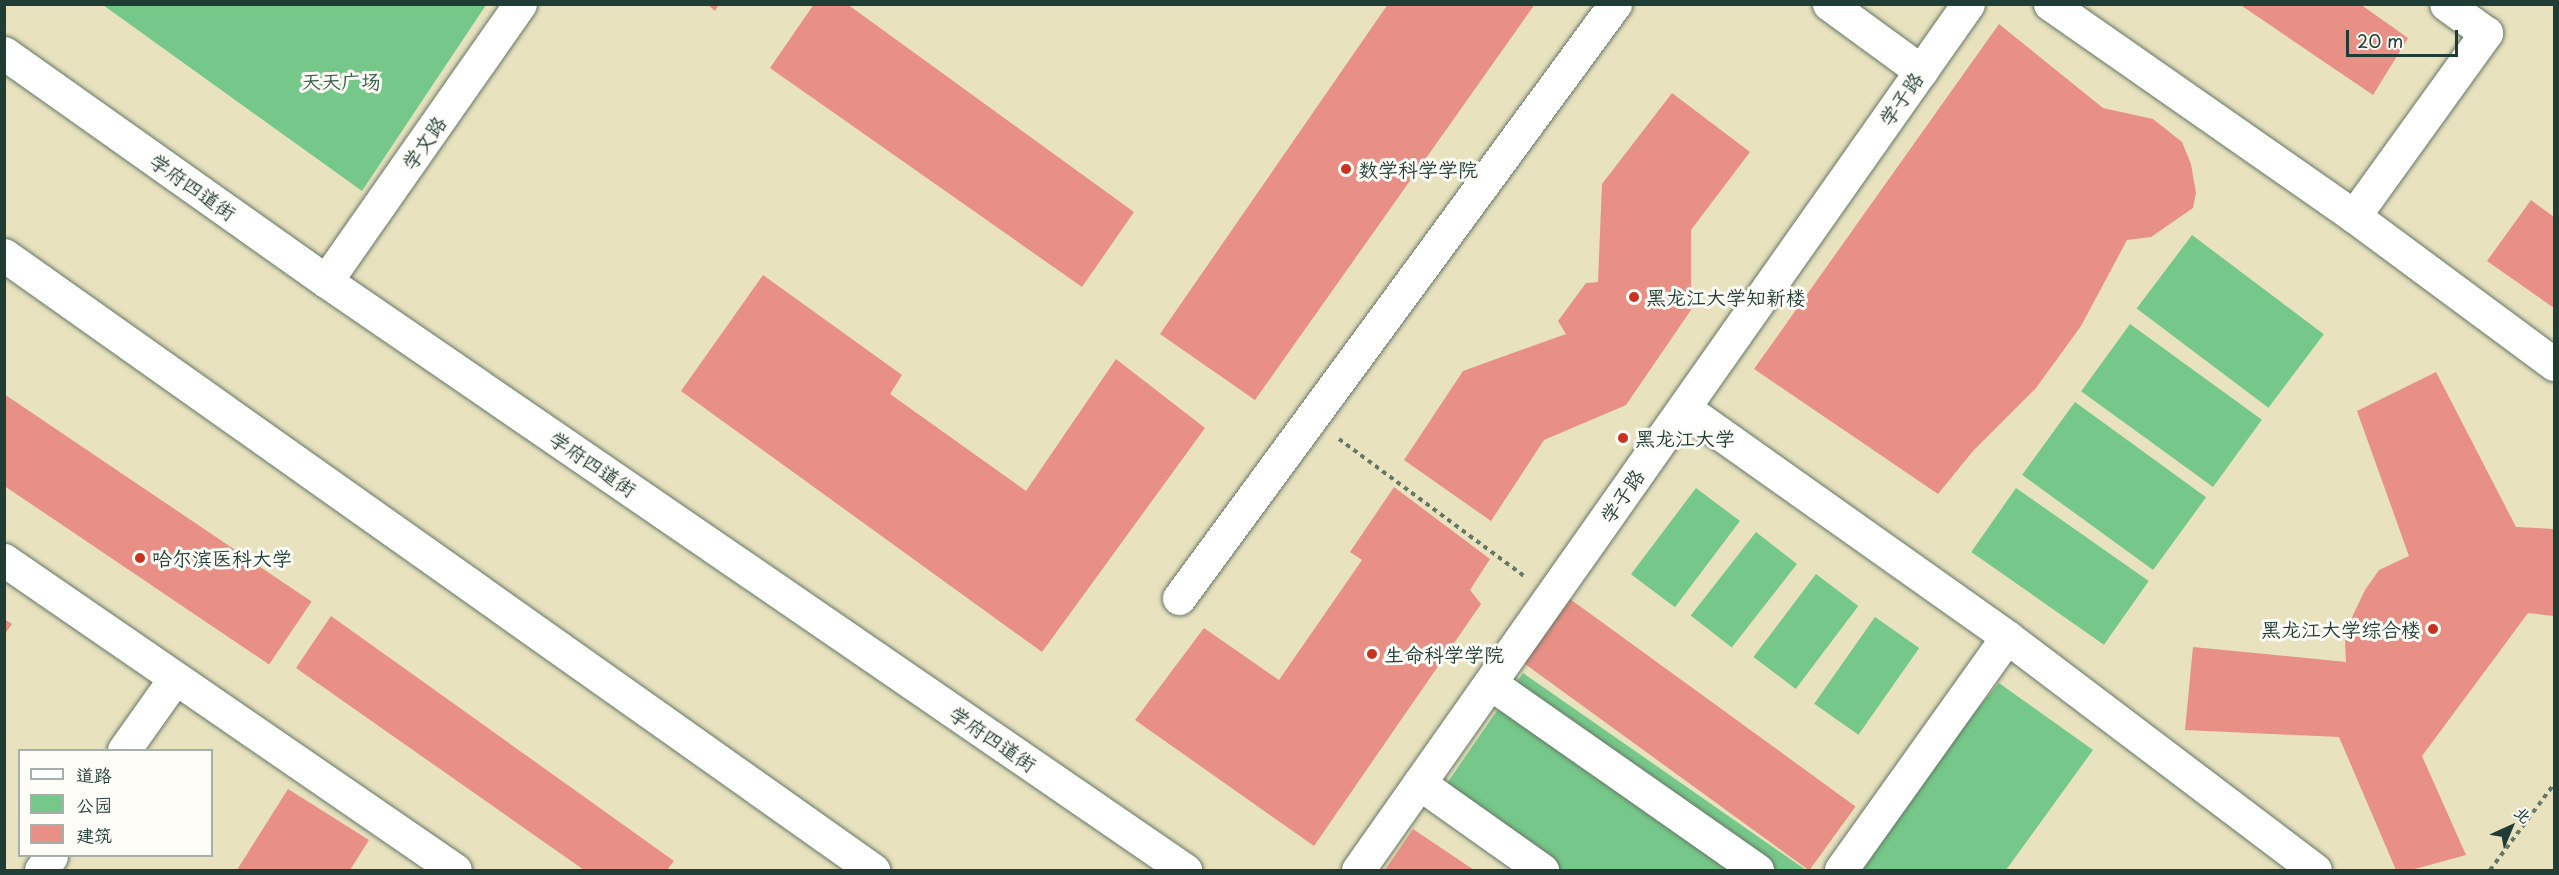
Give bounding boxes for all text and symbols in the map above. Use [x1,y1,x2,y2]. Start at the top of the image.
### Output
scale bar [2349,18,2462,56]
text: 20 m [2357,27,2403,54]
street label: 学子路 [1874,68,1928,130]
park label: 天天广场 [301,69,381,93]
street label: 学文路 [397,112,451,174]
street label: 学府四道街 [145,148,241,226]
place label: 数学科学学院 [1358,157,1478,181]
marker: 数学科学学院 [1339,162,1353,176]
place label: 黑龙江大学知新楼 [1646,285,1806,309]
marker: 黑龙江大学知新楼 [1627,290,1641,304]
street label: 学府四道街 [545,426,641,502]
place label: 黑龙江大学 [1635,426,1735,450]
marker: 黑龙江大学 [1616,431,1630,445]
street label: 学子路 [1595,465,1649,527]
place label: 哈尔滨医科大学 [152,546,292,570]
marker: 哈尔滨医科大学 [133,551,147,565]
place label: 黑龙江大学综合楼 [2261,617,2421,641]
marker: 黑龙江大学综合楼 [2426,622,2440,636]
place label: 生命科学学院 [1384,642,1504,666]
marker: 生命科学学院 [1365,647,1379,661]
street label: 学府四道街 [945,701,1041,777]
legend [18,749,213,857]
text: 道路 [76,761,112,788]
text: 公园 [76,791,112,818]
north arrow [2481,797,2541,857]
text: 北 [2509,800,2538,828]
text: 建筑 [76,821,112,848]

